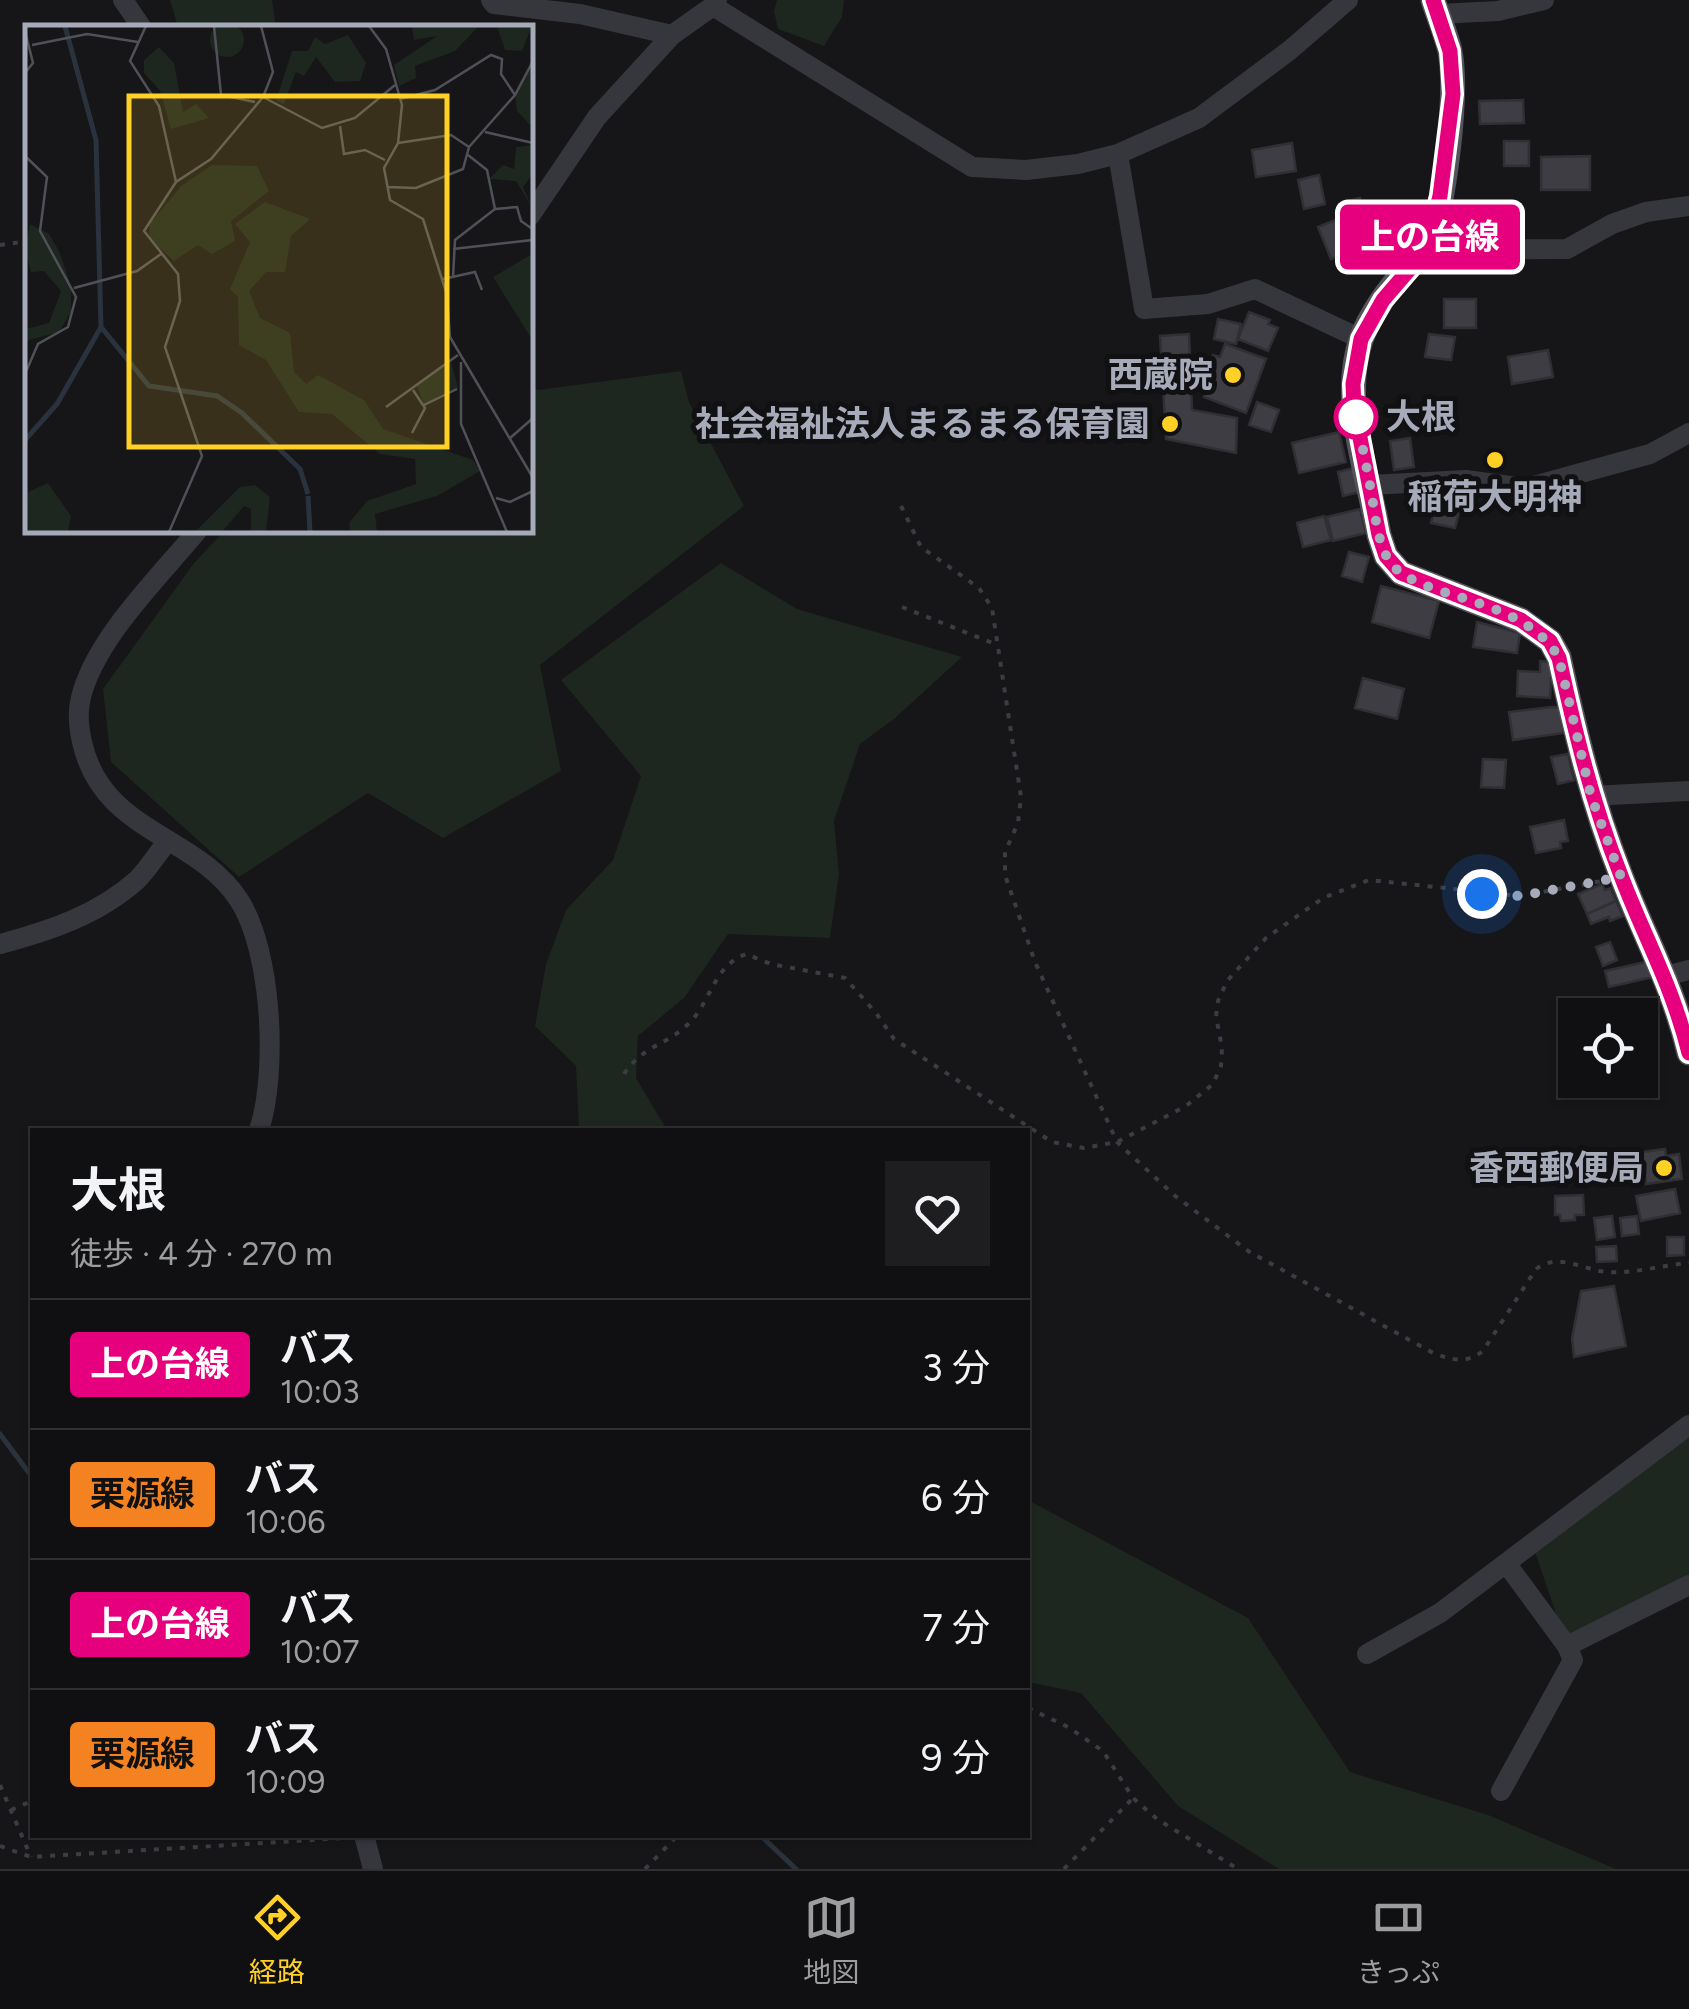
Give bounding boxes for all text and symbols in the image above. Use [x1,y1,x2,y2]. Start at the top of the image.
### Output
inset map [25,25,532,532]
line badge: 上の台線 [1360,204,1500,270]
text: 上の台線 [1360,216,1500,258]
place label: 西蔵院 [1108,354,1213,396]
marker: 西蔵院 [1222,364,1244,386]
marker: 大根 [1335,396,1377,438]
place label: 大根 [1386,396,1456,438]
place label: 社会福祉法人まるまる保育園 [695,403,1150,445]
marker: 社会福祉法人まるまる保育園 [1159,413,1181,435]
marker: 稲荷大明神 [1484,449,1506,471]
place label: 稲荷大明神 [1407,476,1583,518]
your location [1457,869,1507,919]
map controls [1558,998,1658,1098]
button: locate [1558,998,1658,1098]
place label: 香西郵便局 [1469,1147,1644,1189]
marker: 香西郵便局 [1653,1157,1675,1179]
text: 大根 [70,1161,166,1219]
button: heart [885,1161,990,1266]
text: 徒歩 · 4 分 · 270 m [70,1235,332,1273]
text: バス [280,1326,356,1372]
text: 上の台線 [90,1343,230,1385]
text: 3 分 [922,1345,990,1391]
text: 10:03 [280,1373,360,1411]
text: バス [245,1456,321,1502]
text: 栗源線 [90,1473,195,1515]
text: 6 分 [921,1475,990,1521]
text: 10:06 [245,1503,325,1541]
text: バス [280,1586,356,1632]
text: 上の台線 [90,1603,230,1645]
text: 7 分 [922,1605,990,1651]
text: 10:07 [280,1633,360,1671]
text: バス [245,1716,321,1762]
text: 栗源線 [90,1733,195,1775]
text: 9 分 [921,1735,990,1781]
text: 10:09 [245,1763,325,1801]
tab: 経路 [249,1890,305,1990]
tab: 地図 [803,1890,859,1990]
tab: きっぷ [1357,1890,1440,1990]

